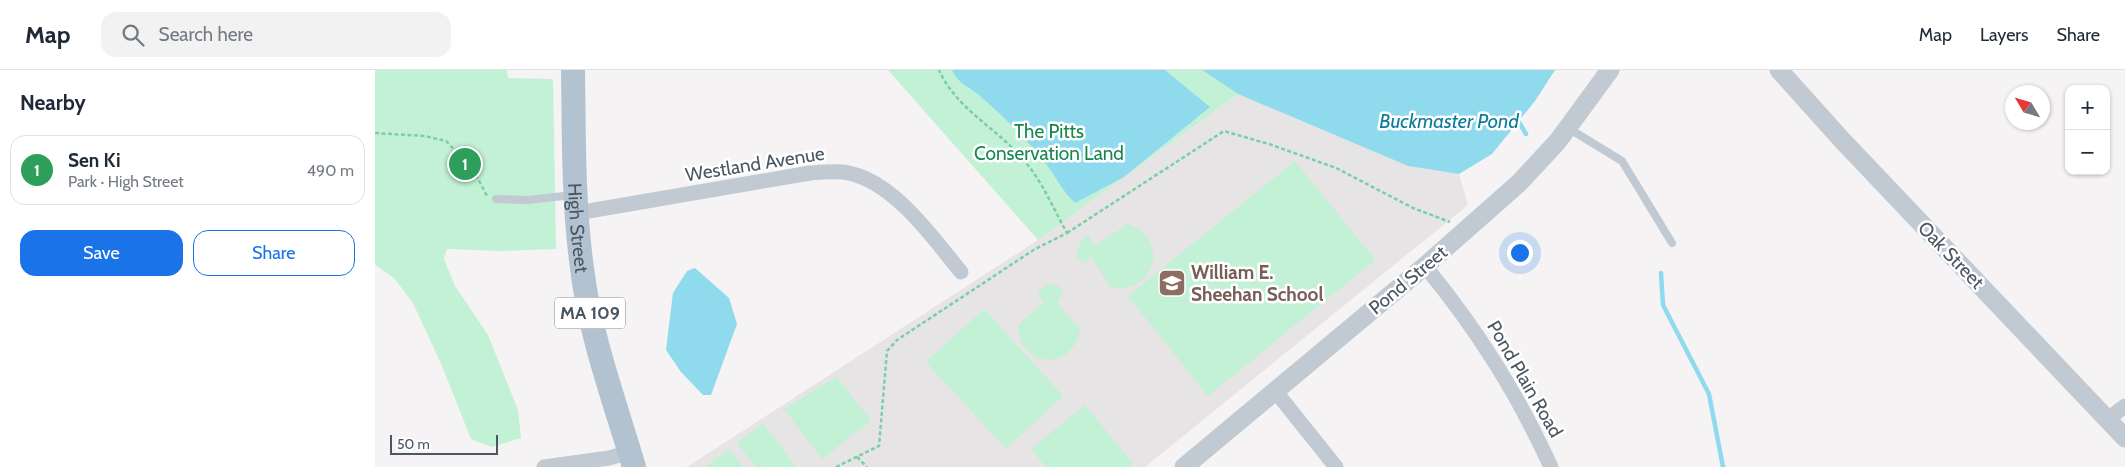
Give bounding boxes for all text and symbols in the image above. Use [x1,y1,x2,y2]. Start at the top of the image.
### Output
search box [101,12,451,57]
text: Map [25,20,71,49]
icon: search [119,21,147,49]
text: Search here [159,23,253,46]
text: Map [1919,24,1952,46]
text: Layers [1980,24,2029,46]
text: Share [2057,24,2100,46]
north arrow [2005,85,2050,130]
map controls [2065,85,2110,175]
button: + [2065,85,2110,130]
text: Nearby [20,90,86,115]
water label: Buckmaster Pond [1379,109,1519,133]
park label: The Pitts Conservation Land [974,120,1124,165]
button: − [2065,130,2110,175]
street label: Westland Avenue [684,142,826,186]
pin: 1 [449,145,481,183]
text: Sen Ki [68,149,121,172]
text: 1 [34,161,40,180]
text: 490 m [307,161,354,180]
text: Park · High Street [68,172,184,191]
street label: High Street [563,182,594,275]
street label: Oak Street [1913,216,1989,294]
button: Save [20,230,183,276]
button: Share [193,230,355,276]
street label: Pond Street [1364,240,1452,319]
your location [1507,240,1533,266]
place label: William E. Sheehan School [1191,261,1323,306]
school or university icon: William E. Sheehan School [1157,268,1187,298]
road number: MA 109 [555,298,625,328]
street label: Pond Plain Road [1482,317,1568,441]
scale bar [390,432,497,455]
text: 50 m [397,435,430,453]

